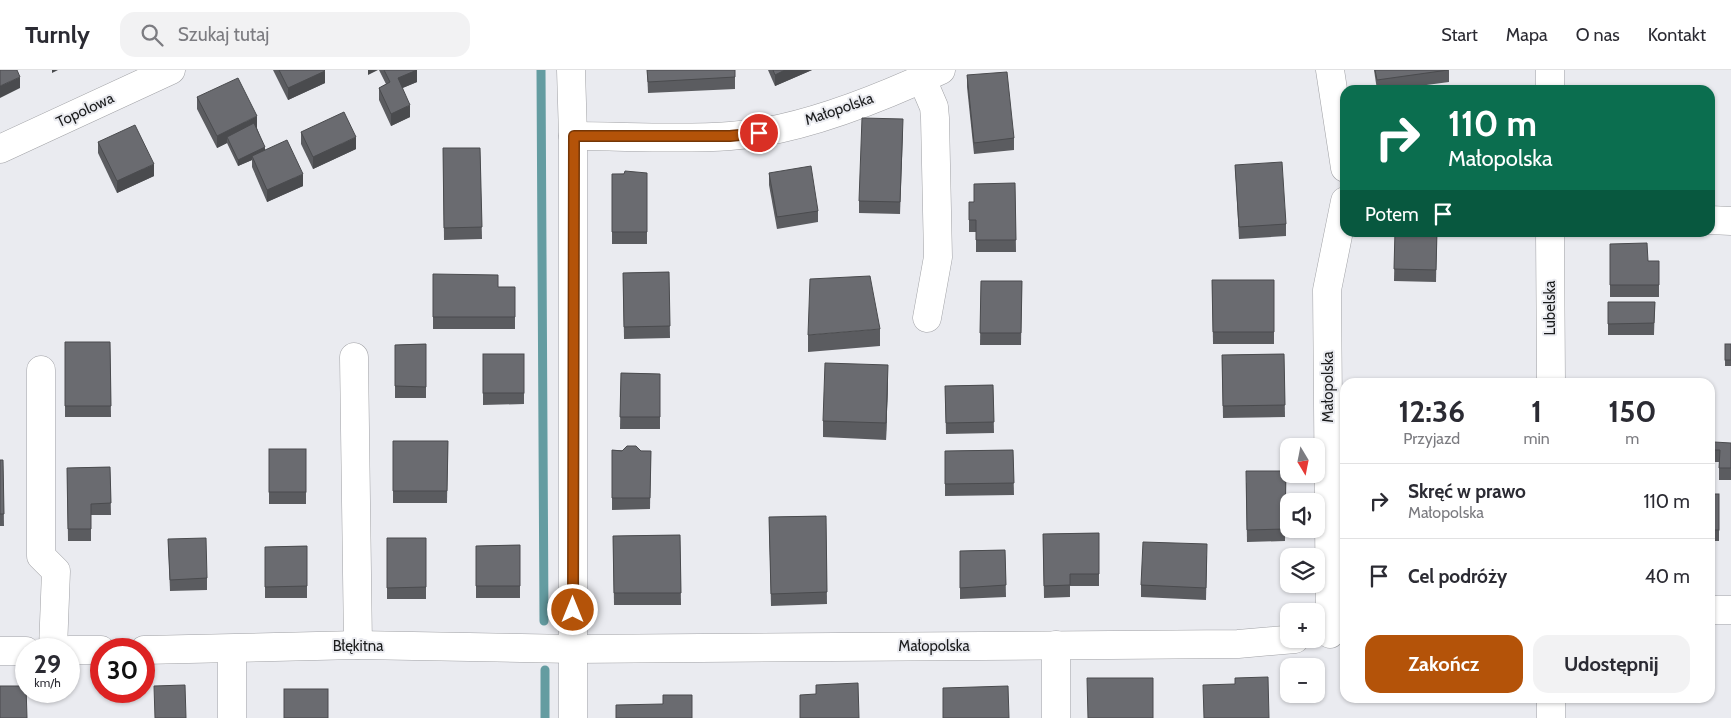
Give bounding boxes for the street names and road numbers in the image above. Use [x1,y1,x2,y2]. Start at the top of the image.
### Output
street label: Topolowa [53,89,117,131]
street label: Małopolska [802,89,876,129]
street label: Lubelska [1541,280,1559,335]
street label: Małopolska [1319,351,1337,423]
street label: Błękitna [333,637,384,655]
street label: Małopolska [898,637,970,655]

